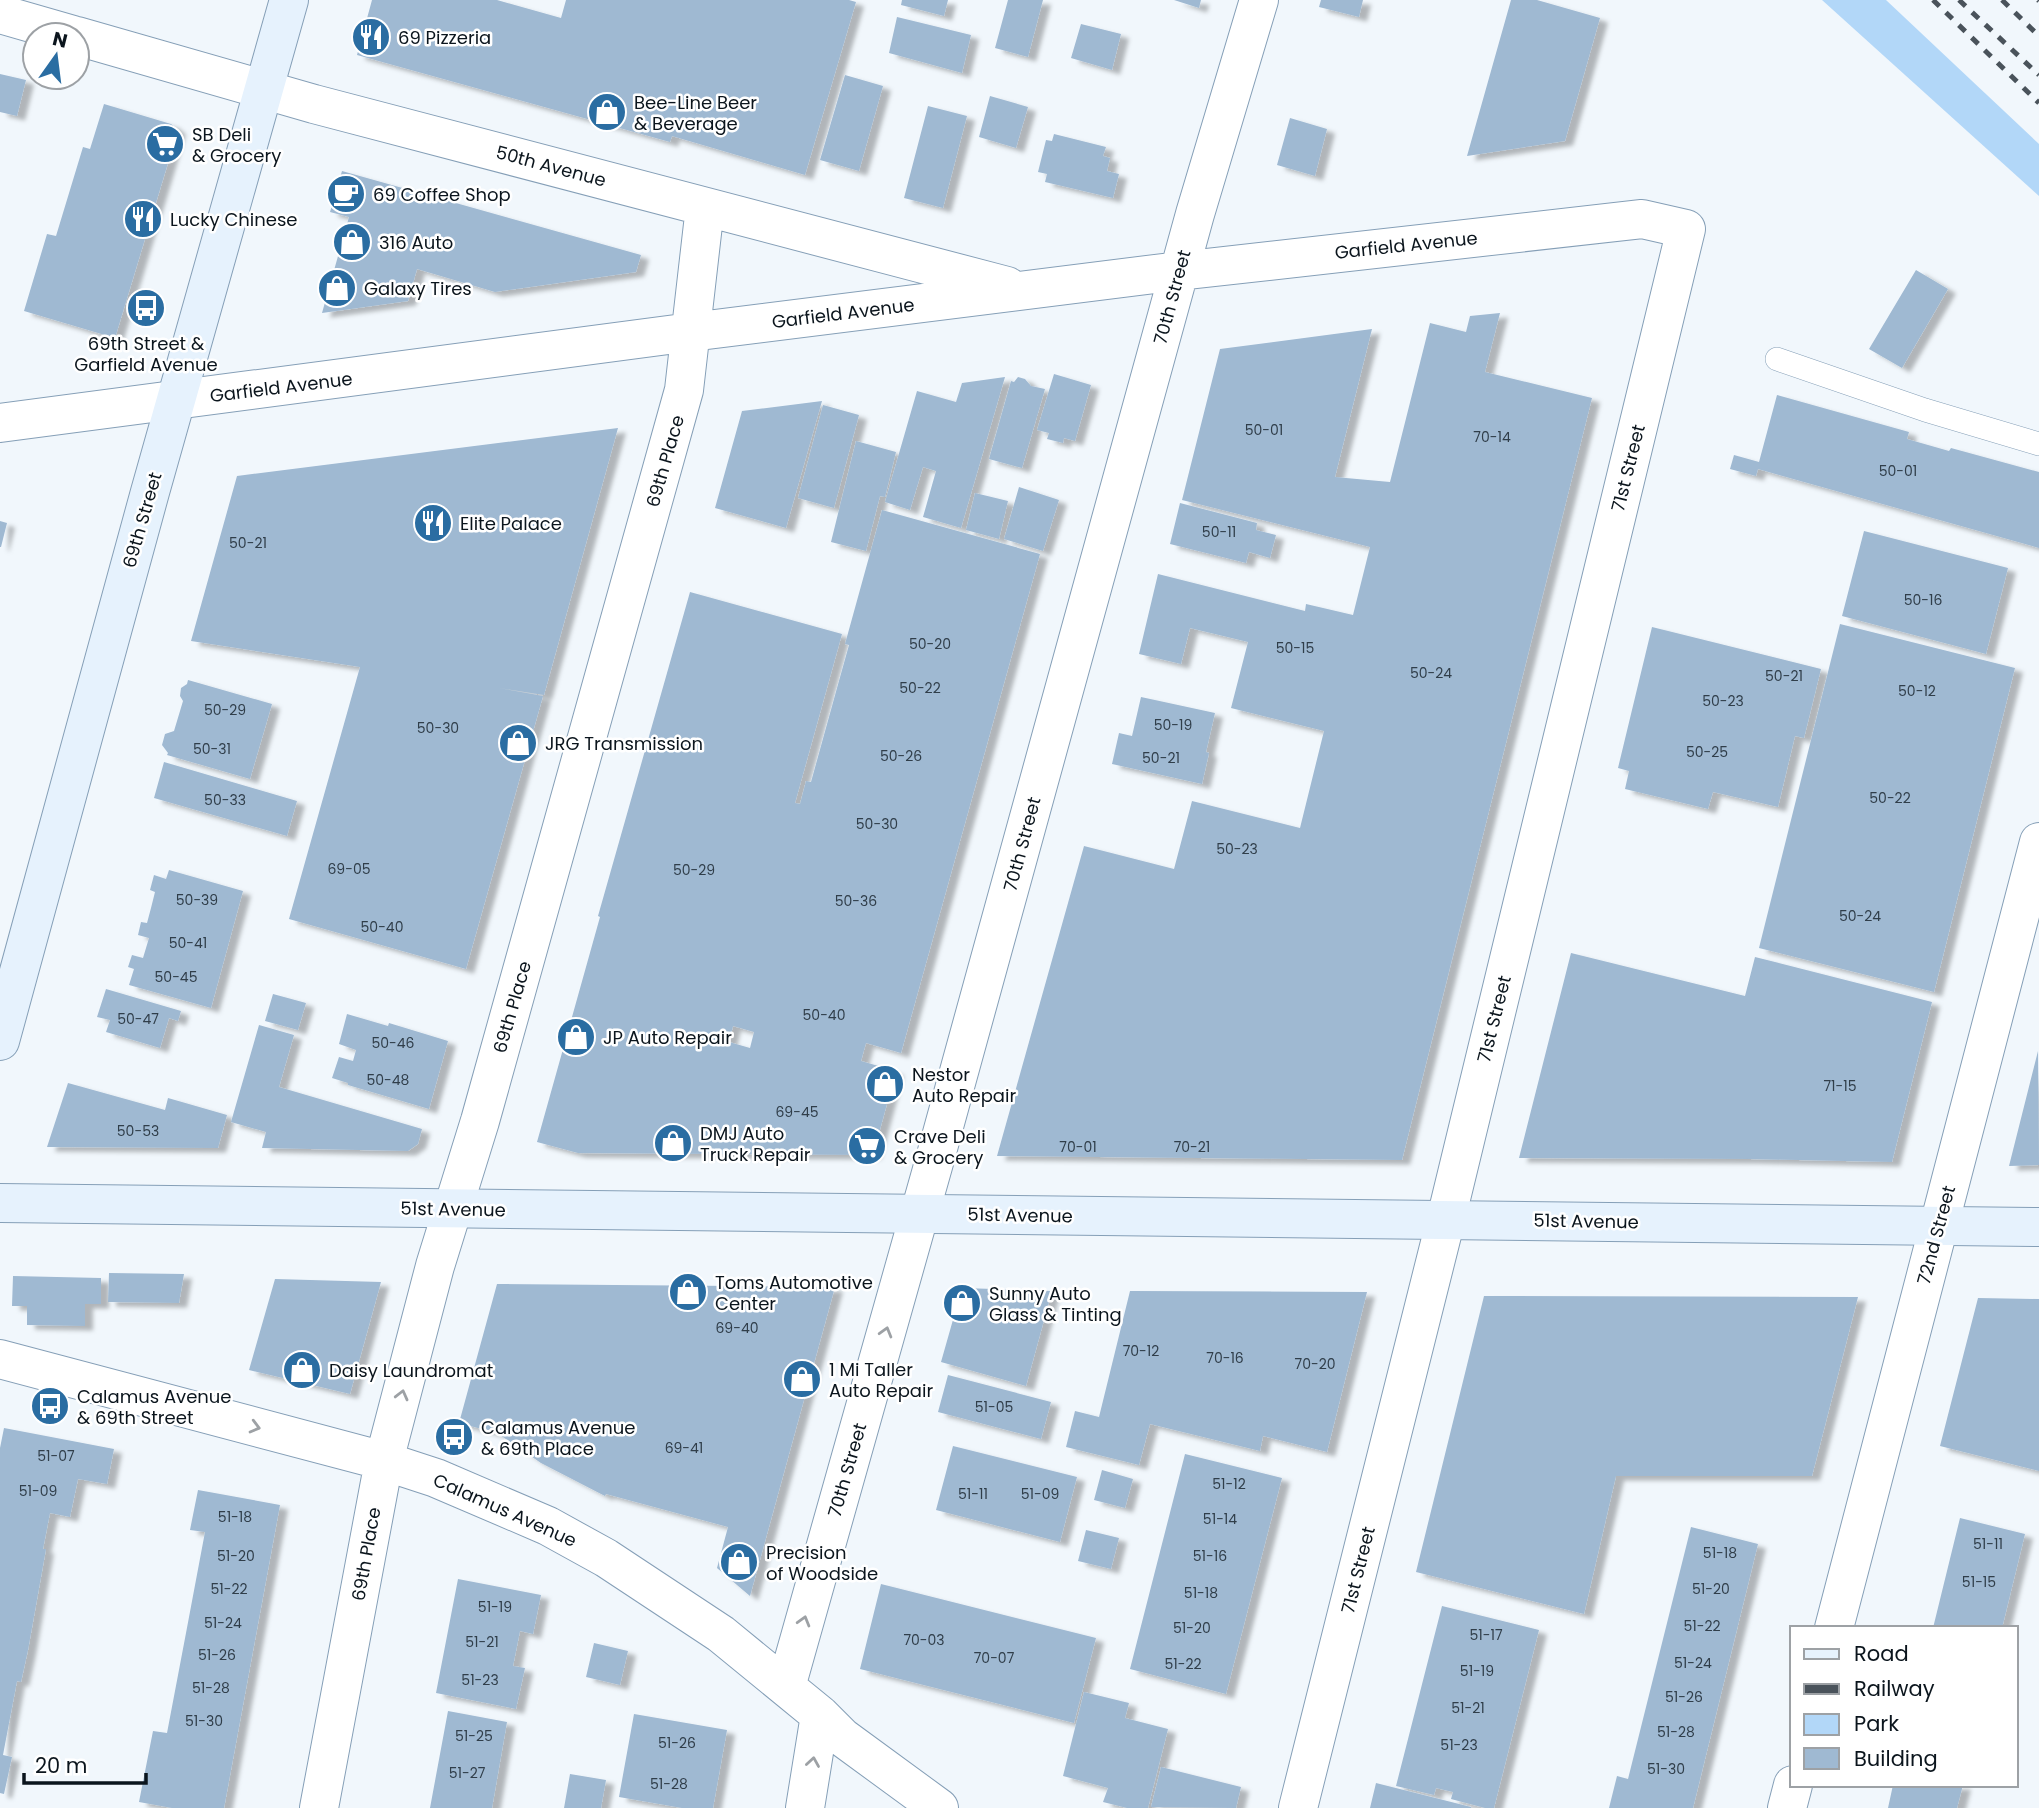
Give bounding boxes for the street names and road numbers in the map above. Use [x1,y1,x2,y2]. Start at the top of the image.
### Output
street label: 50th Avenue [493,139,609,193]
street label: Garfield Avenue [1333,225,1479,265]
street label: 70th Street [1147,247,1197,347]
street label: Garfield Avenue [770,292,916,334]
street label: Garfield Avenue [208,366,354,408]
street label: 69th Place [640,412,690,510]
street label: 71st Street [1605,422,1651,514]
street label: 69th Street [116,469,168,571]
street label: 70th Street [997,794,1047,894]
street label: 69th Place [487,958,537,1056]
street label: 71st Street [1471,973,1517,1065]
street label: 72nd Street [1911,1183,1961,1287]
street label: 51st Avenue [400,1196,506,1222]
street label: 51st Avenue [967,1202,1073,1228]
street label: 51st Avenue [1533,1208,1639,1234]
street label: 70th Street [822,1420,872,1520]
street label: Calamus Avenue [429,1467,581,1553]
street label: 69th Place [345,1505,387,1603]
street label: 71st Street [1335,1524,1381,1616]

